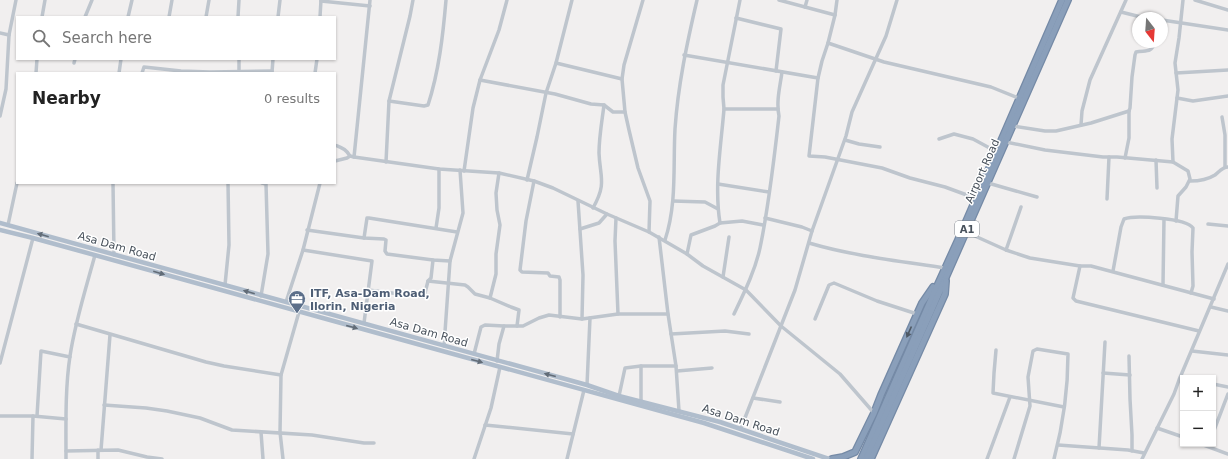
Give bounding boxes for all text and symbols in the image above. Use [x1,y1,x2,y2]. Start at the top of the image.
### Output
north arrow [1132,12,1168,48]
search box [16,16,336,60]
icon: search [30,27,52,49]
text: Search here [62,29,152,47]
text: Nearby [32,88,101,108]
text: 0 results [264,91,320,106]
street label: Airport Road [963,137,1002,205]
road number: A1 [955,221,979,237]
street label: Asa Dam Road [76,229,157,264]
one-way arrow [37,232,49,238]
one-way arrow [154,270,166,276]
place label: ITF, Asa-Dam Road, Ilorin, Nigeria [310,287,430,313]
one-way arrow [243,289,255,295]
office icon: ITF, Asa-Dam Road, Ilorin, Nigeria [287,289,307,314]
street label: Asa Dam Road [388,315,469,350]
one-way arrow [346,324,358,330]
one-way arrow [906,326,912,338]
one-way arrow [472,358,484,364]
one-way arrow [544,372,556,378]
map controls [1180,375,1216,447]
button: + [1180,375,1216,411]
street label: Asa Dam Road [701,402,781,439]
button: − [1180,411,1216,447]

